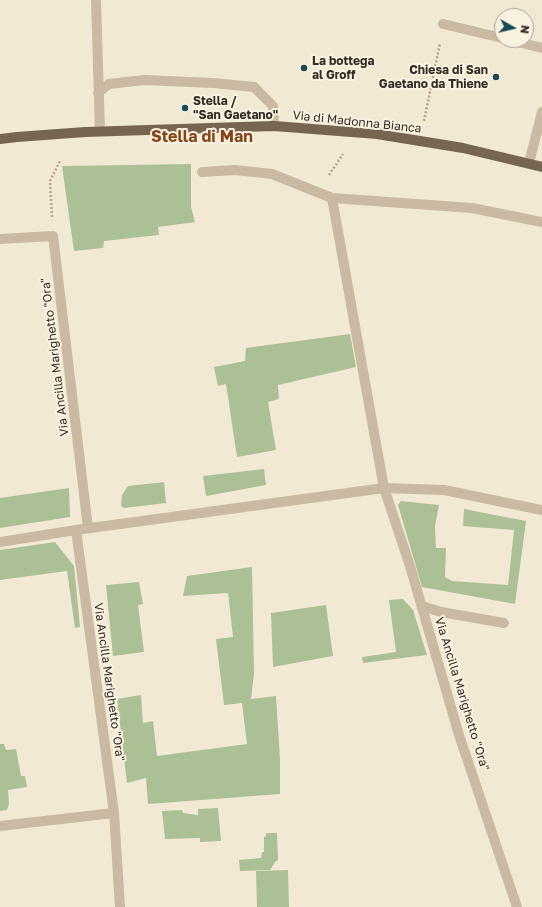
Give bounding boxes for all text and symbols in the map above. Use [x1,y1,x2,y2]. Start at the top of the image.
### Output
north arrow [494,8,534,48]
text: N [518,25,532,35]
place label: La bottega al Groff [312,54,374,82]
marker: La bottega al Groff [299,63,309,73]
place label: Chiesa di San Gaetano da Thiene [379,63,488,91]
marker: Chiesa di San Gaetano da Thiene [491,72,501,82]
place label: Stella / "San Gaetano" [193,94,278,122]
marker: Stella / "San Gaetano" [180,103,190,113]
street label: Via di Madonna Bianca [292,108,422,136]
district label: Stella di Man [151,127,253,147]
street label: Via Ancilla Marighetto "Ora" [38,277,72,437]
street label: Via Ancilla Marighetto "Ora" [91,602,127,762]
street label: Via Ancilla Marighetto "Ora" [432,616,492,772]

